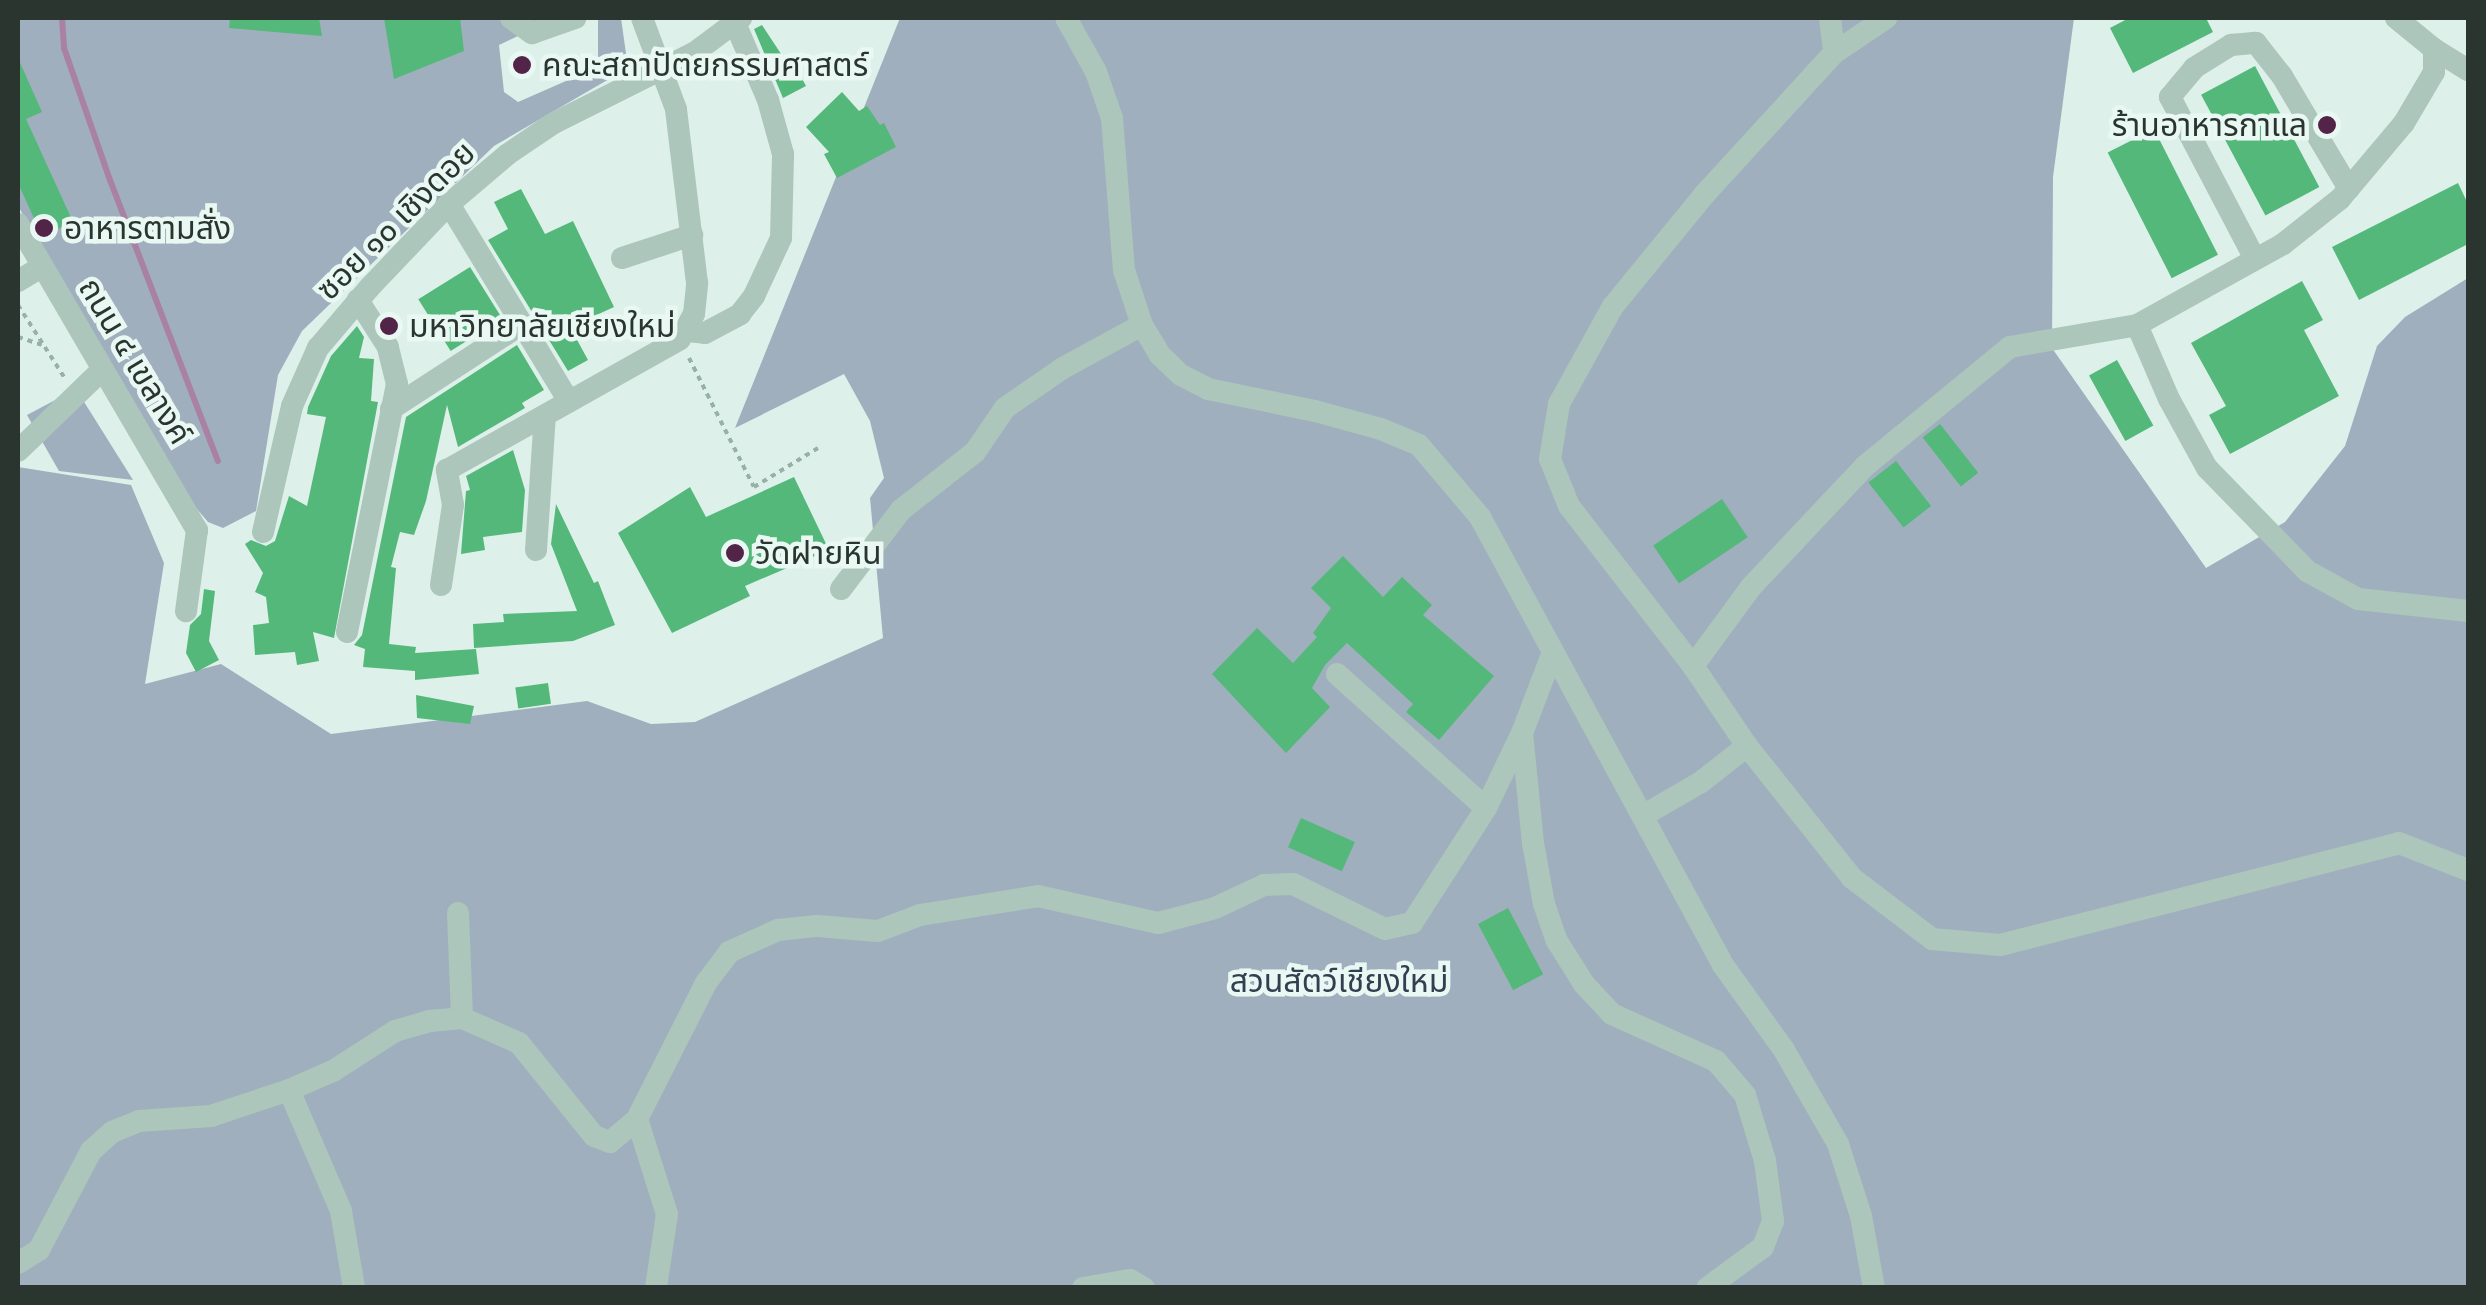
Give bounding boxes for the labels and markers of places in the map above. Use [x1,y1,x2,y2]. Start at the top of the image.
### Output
place label: คณะสถาปัตยกรรมศาสตร์ [542,46,868,84]
marker: คณะสถาปัตยกรรมศาสตร์ [511,54,533,76]
place label: ร้านอาหารกาแล [2112,106,2307,144]
marker: ร้านอาหารกาแล [2316,114,2338,136]
place label: อาหารตามสั่ง [64,209,231,247]
marker: อาหารตามสั่ง [33,217,55,239]
place label: มหาวิทยาลัยเชียงใหม่ [409,307,675,345]
marker: มหาวิทยาลัยเชียงใหม่ [378,315,400,337]
place label: วัดฝายหิน [755,534,882,572]
marker: วัดฝายหิน [724,542,746,564]

